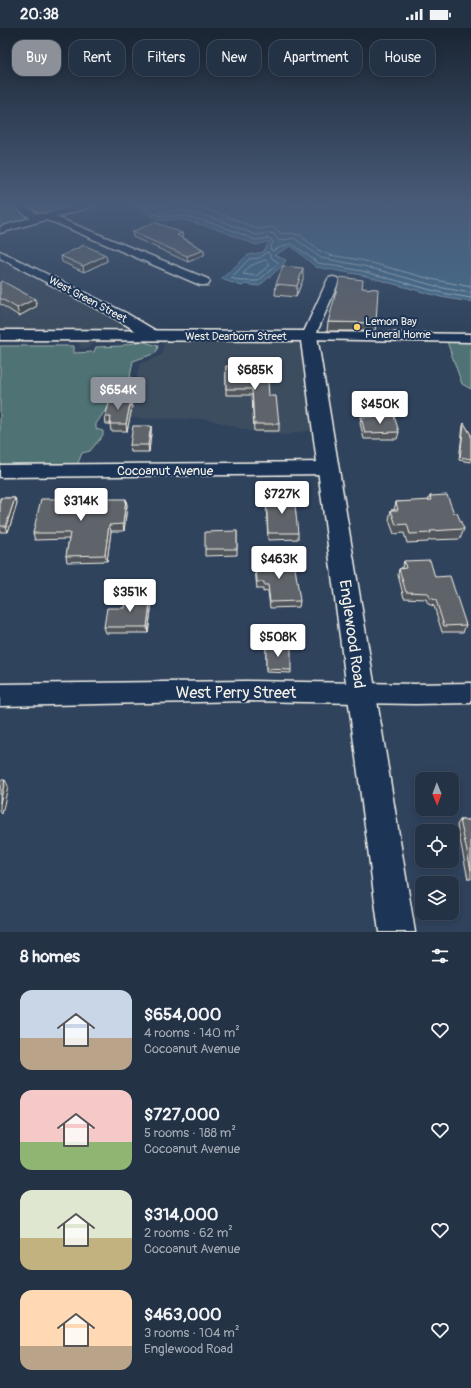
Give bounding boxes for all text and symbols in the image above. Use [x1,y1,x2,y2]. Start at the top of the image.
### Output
text: 20:38 [20,5,59,24]
chip: Buy [12,40,61,76]
chip: Rent [69,40,125,76]
chip: Filters [133,40,199,76]
chip: New [207,40,261,76]
chip: Apartment [269,40,362,76]
chip: House [370,40,435,76]
street label: West Green Street [46,273,130,326]
place label: Lemon Bay Funeral Home [365,315,431,341]
marker: Lemon Bay Funeral Home [352,322,362,332]
street label: West Dearborn Street [185,330,287,343]
pin: $685K [227,357,283,391]
text: $685K [237,362,273,378]
pin: $654K [90,377,146,411]
text: $654K [99,382,137,398]
pin: $450K [352,391,408,425]
text: $450K [361,396,399,412]
street label: Cocoanut Avenue [117,463,214,479]
pin: $727K [254,481,310,515]
text: $727K [264,486,300,502]
pin: $314K [53,488,109,522]
text: $314K [64,493,98,509]
pin: $463K [251,546,307,580]
text: $463K [260,551,298,567]
street label: Englewood Road [334,578,370,690]
pin: $351K [102,579,158,613]
text: $351K [113,584,147,600]
pin: $508K [250,624,306,658]
text: $508K [259,629,297,645]
street label: West Perry Street [176,683,297,703]
north arrow [415,772,459,816]
map controls [415,772,459,920]
button: locate [415,824,459,868]
button: layers [415,876,459,920]
icon: filters [429,945,451,967]
text: 8 homes [20,946,80,967]
text: $654,000 [144,1004,221,1025]
icon: home [52,1006,100,1054]
icon: heart [429,1019,451,1041]
text: 4 rooms · 140 m² [144,1025,240,1041]
text: Cocoanut Avenue [144,1041,240,1057]
text: $727,000 [144,1104,220,1125]
icon: home [52,1106,100,1154]
icon: heart [429,1119,451,1141]
text: 5 rooms · 188 m² [144,1125,236,1141]
text: Cocoanut Avenue [144,1141,240,1157]
text: $314,000 [144,1204,218,1225]
icon: home [52,1206,100,1254]
icon: heart [429,1219,451,1241]
text: 2 rooms · 62 m² [144,1225,233,1241]
text: Cocoanut Avenue [144,1241,240,1257]
text: $463,000 [144,1304,222,1325]
icon: home [52,1306,100,1354]
icon: heart [429,1319,451,1341]
text: 3 rooms · 104 m² [144,1325,239,1341]
text: Englewood Road [144,1341,233,1357]

